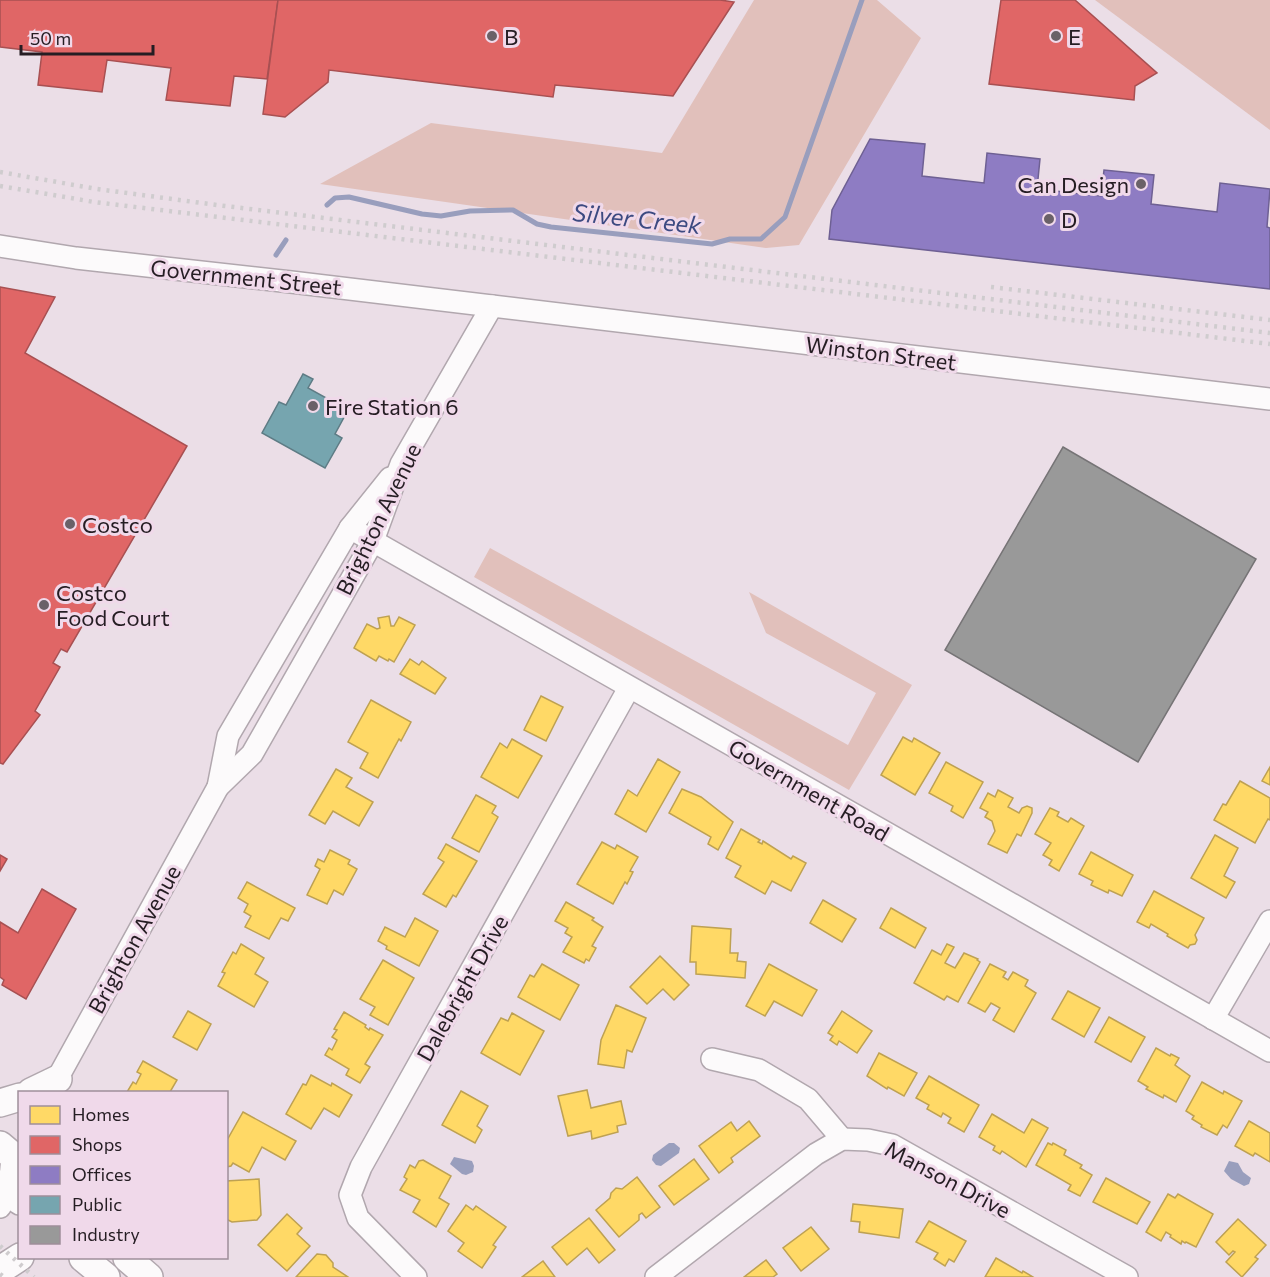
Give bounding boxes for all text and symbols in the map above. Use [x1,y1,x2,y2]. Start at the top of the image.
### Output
scale bar [21,18,153,56]
place label: B [504,23,518,50]
place label: E [1068,23,1081,50]
text: 50 m [30,27,71,49]
marker: B [485,29,499,43]
marker: E [1049,29,1063,43]
place label: Can Design [1018,171,1129,198]
marker: Can Design [1134,177,1148,191]
water label: Silver Creek [571,197,704,239]
place label: D [1061,206,1077,233]
marker: D [1042,212,1056,226]
street label: Government Street [149,254,343,300]
street label: Winston Street [804,330,958,376]
place label: Fire Station 6 [325,393,459,420]
marker: Fire Station 6 [306,399,320,413]
street label: Brighton Avenue [330,439,426,599]
place label: Costco [82,511,153,538]
marker: Costco [63,517,77,531]
place label: Costco Food Court [56,579,170,631]
marker: Costco Food Court [37,598,51,612]
street label: Government Road [724,733,894,847]
street label: Brighton Avenue [82,860,186,1018]
street label: Dalebright Drive [411,910,513,1066]
legend [18,1091,228,1259]
text: Homes [72,1103,130,1125]
text: Shops [72,1133,122,1155]
street label: Manson Drive [881,1135,1015,1223]
text: Offices [72,1163,132,1185]
text: Public [72,1193,122,1215]
text: Industry [72,1223,140,1245]

